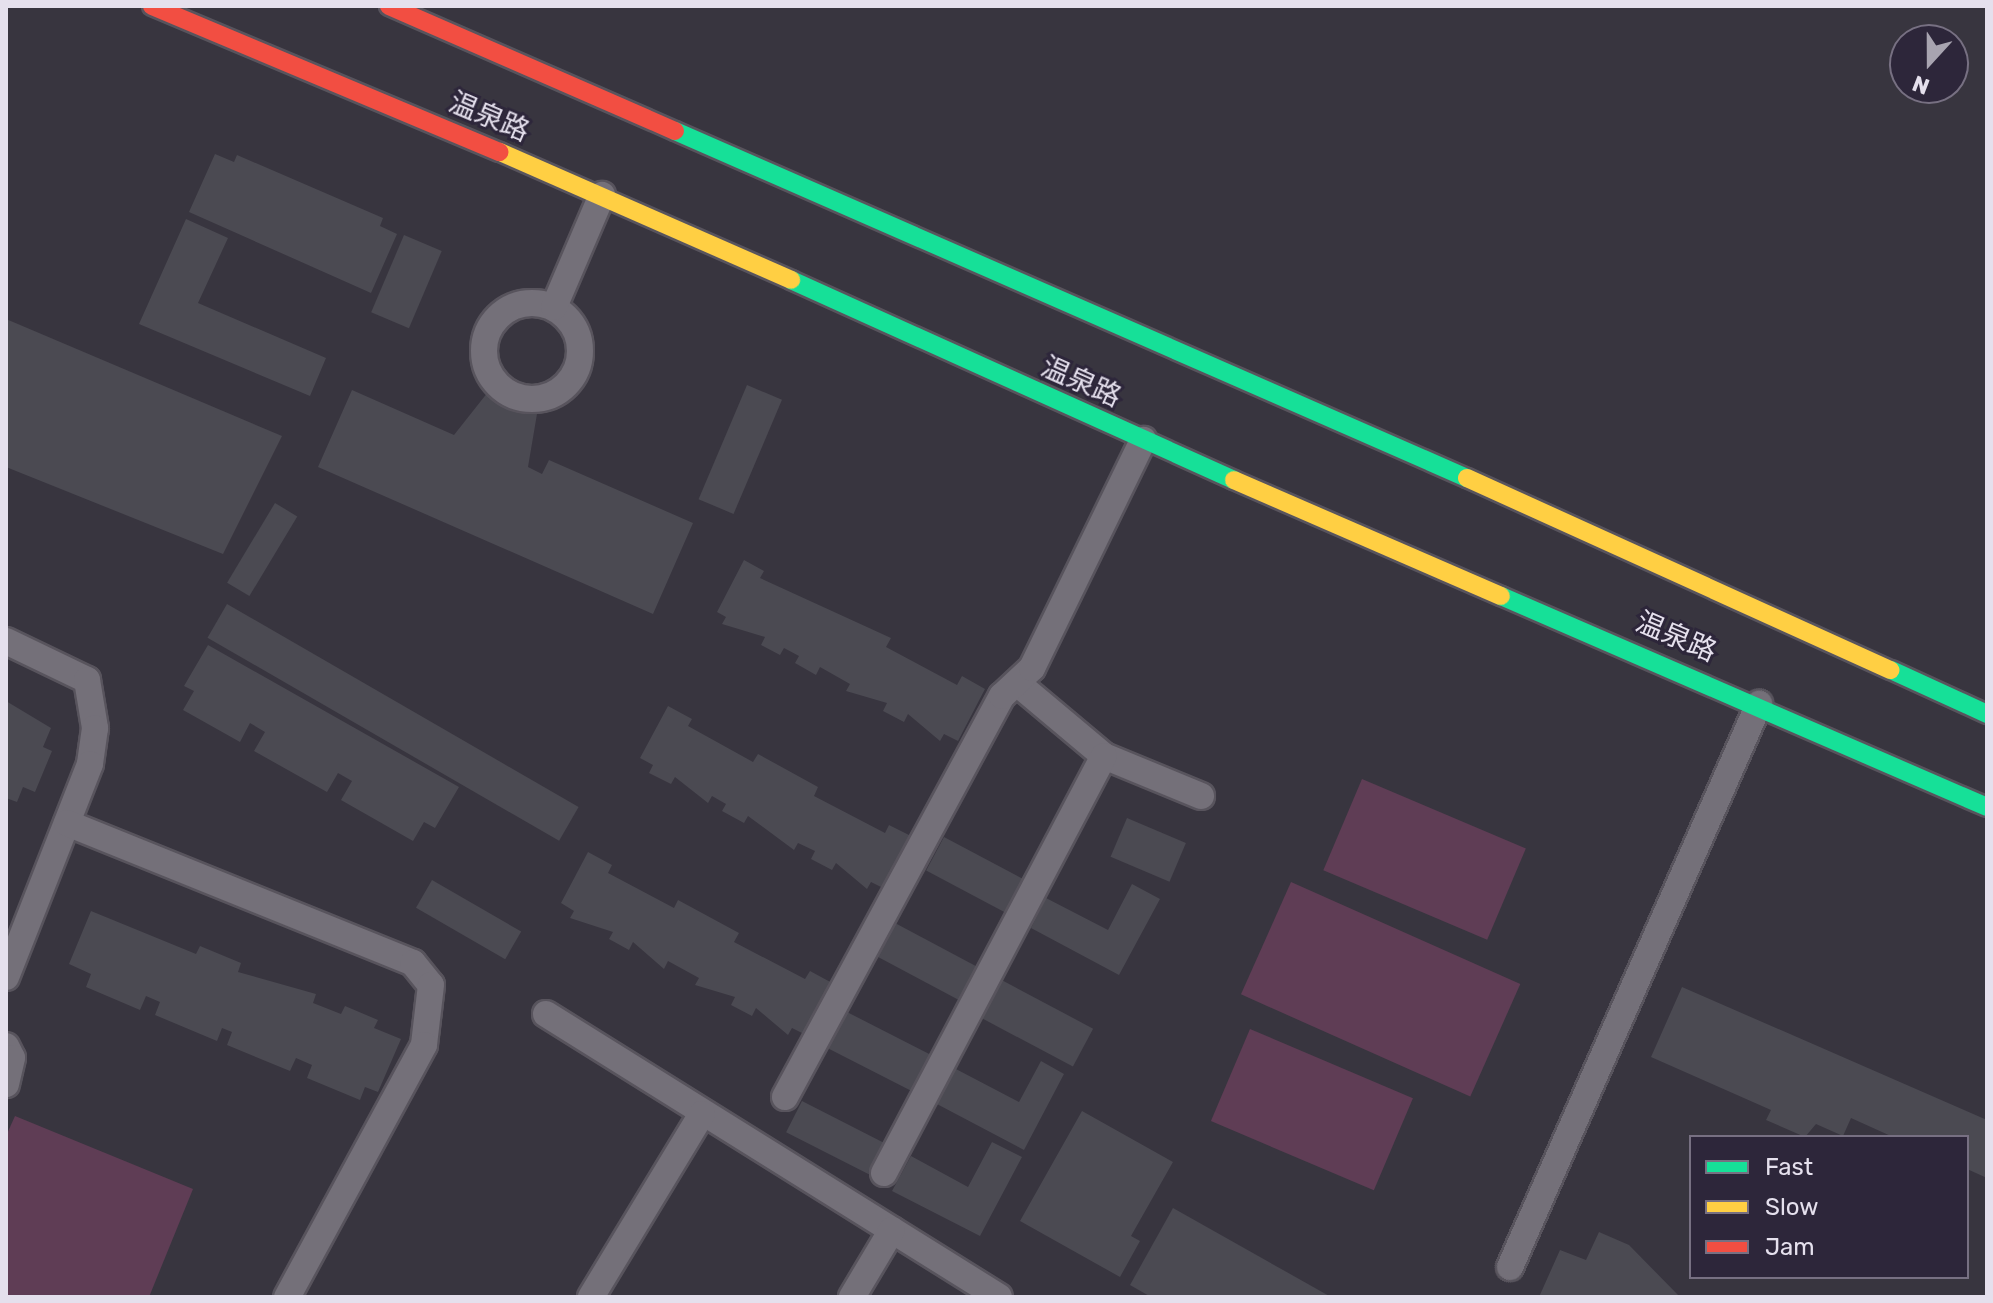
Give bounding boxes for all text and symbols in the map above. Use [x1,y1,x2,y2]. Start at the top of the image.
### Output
north arrow [1889,24,1969,104]
text: N [1909,70,1933,100]
street label: 温泉路 [444,85,534,149]
street label: 温泉路 [1036,350,1126,414]
street label: 温泉路 [1631,605,1721,669]
legend [1689,1135,1969,1279]
text: Fast [1765,1153,1813,1181]
text: Slow [1765,1193,1818,1221]
text: Jam [1765,1233,1815,1261]

